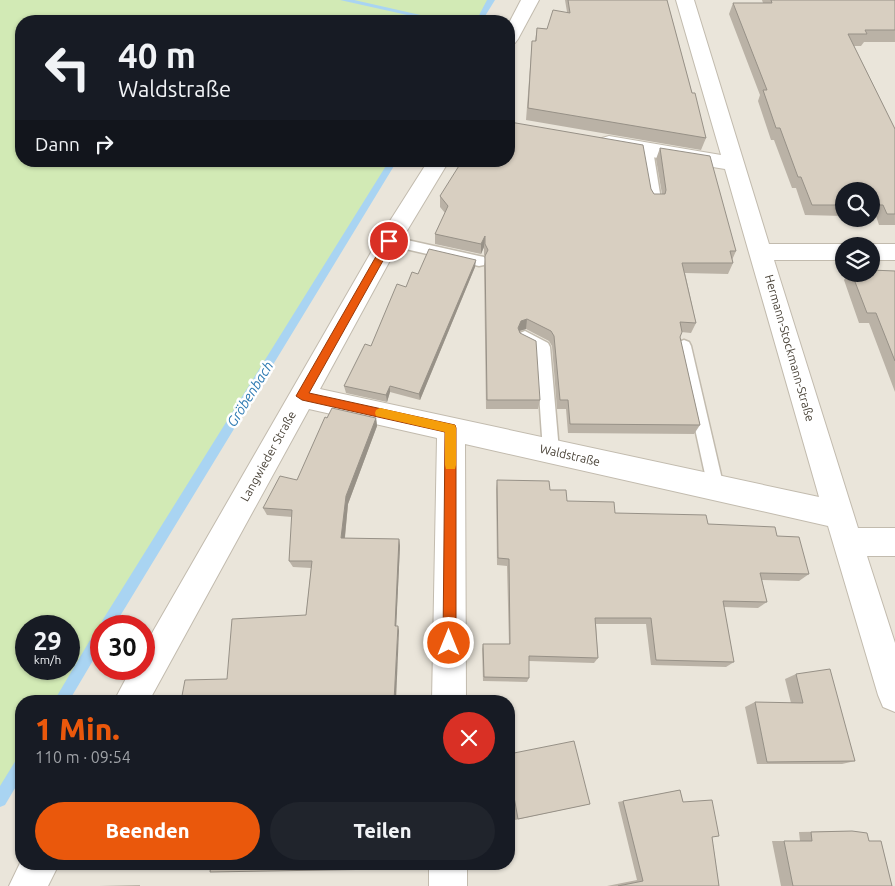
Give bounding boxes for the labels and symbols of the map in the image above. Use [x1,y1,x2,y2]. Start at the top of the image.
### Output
pin [368,220,410,262]
street label: Hermann-Stockmann-Straße [763,273,817,423]
water label: Gröbenbach [224,358,276,430]
street label: Langwieder Straße [238,409,298,503]
street label: Waldstraße [538,442,602,468]
speed limit sign: 30 [90,615,155,680]
position arrow [422,616,474,668]

